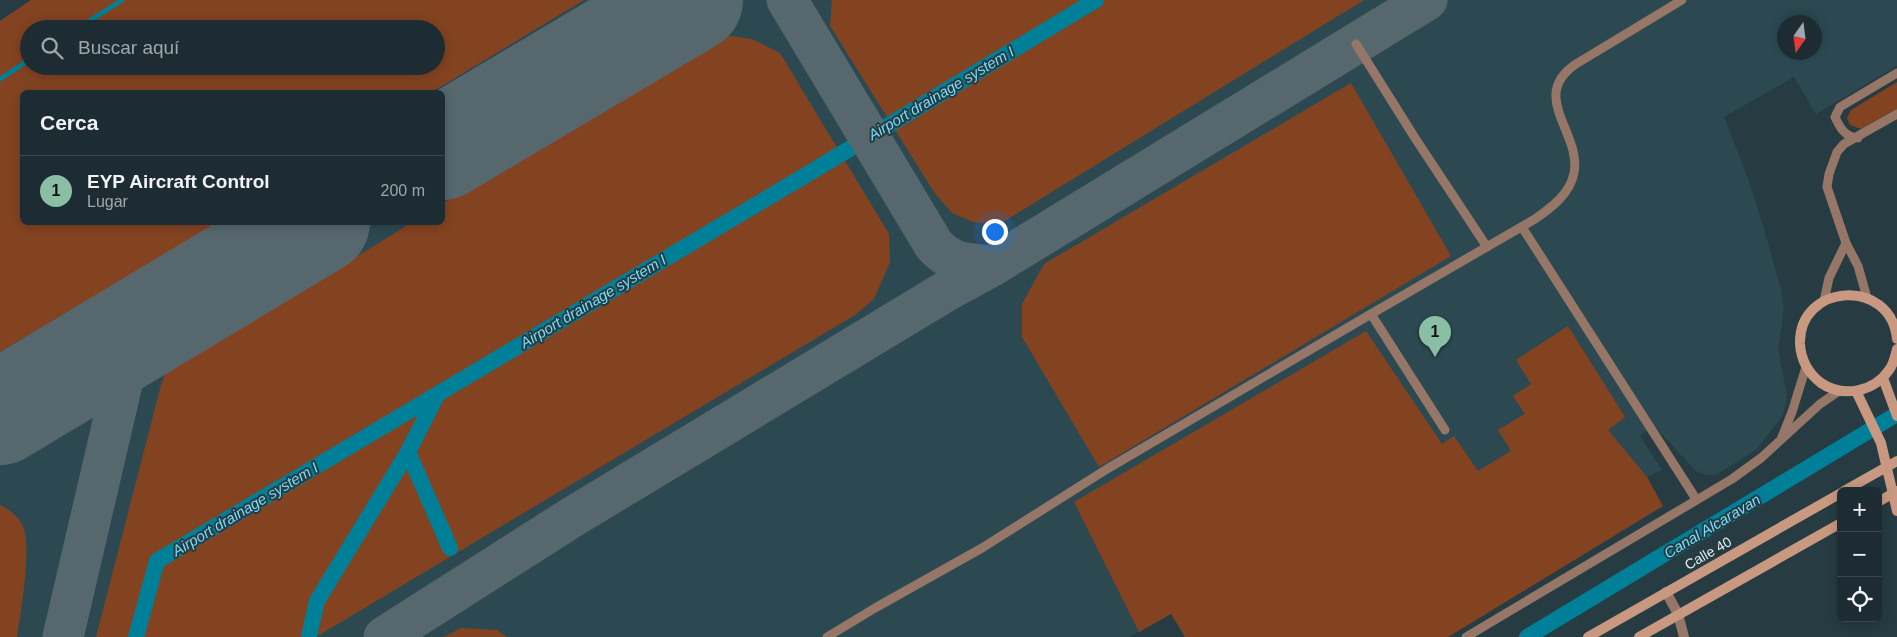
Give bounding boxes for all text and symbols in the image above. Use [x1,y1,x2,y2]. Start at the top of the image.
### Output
north arrow [1777,15,1822,60]
search box [20,20,445,75]
icon: search [38,34,66,62]
text: Buscar aquí [78,37,179,58]
water label: Airport drainage system I [864,43,1017,144]
text: Cerca [40,111,98,134]
text: EYP Aircraft Control [87,171,270,192]
text: 1 [52,182,60,199]
text: 200 m [381,182,425,199]
text: Lugar [87,193,128,210]
your location [982,219,1008,245]
water label: Airport drainage system I [516,251,669,352]
pin: 1 [1419,316,1451,357]
water label: Airport drainage system I [168,459,321,560]
map controls [1837,487,1882,622]
button: + [1837,487,1882,532]
water label: Canal Alcaravan [1661,491,1763,561]
button: − [1837,532,1882,577]
street label: Calle 40 [1682,533,1734,573]
button: locate [1837,577,1882,622]

